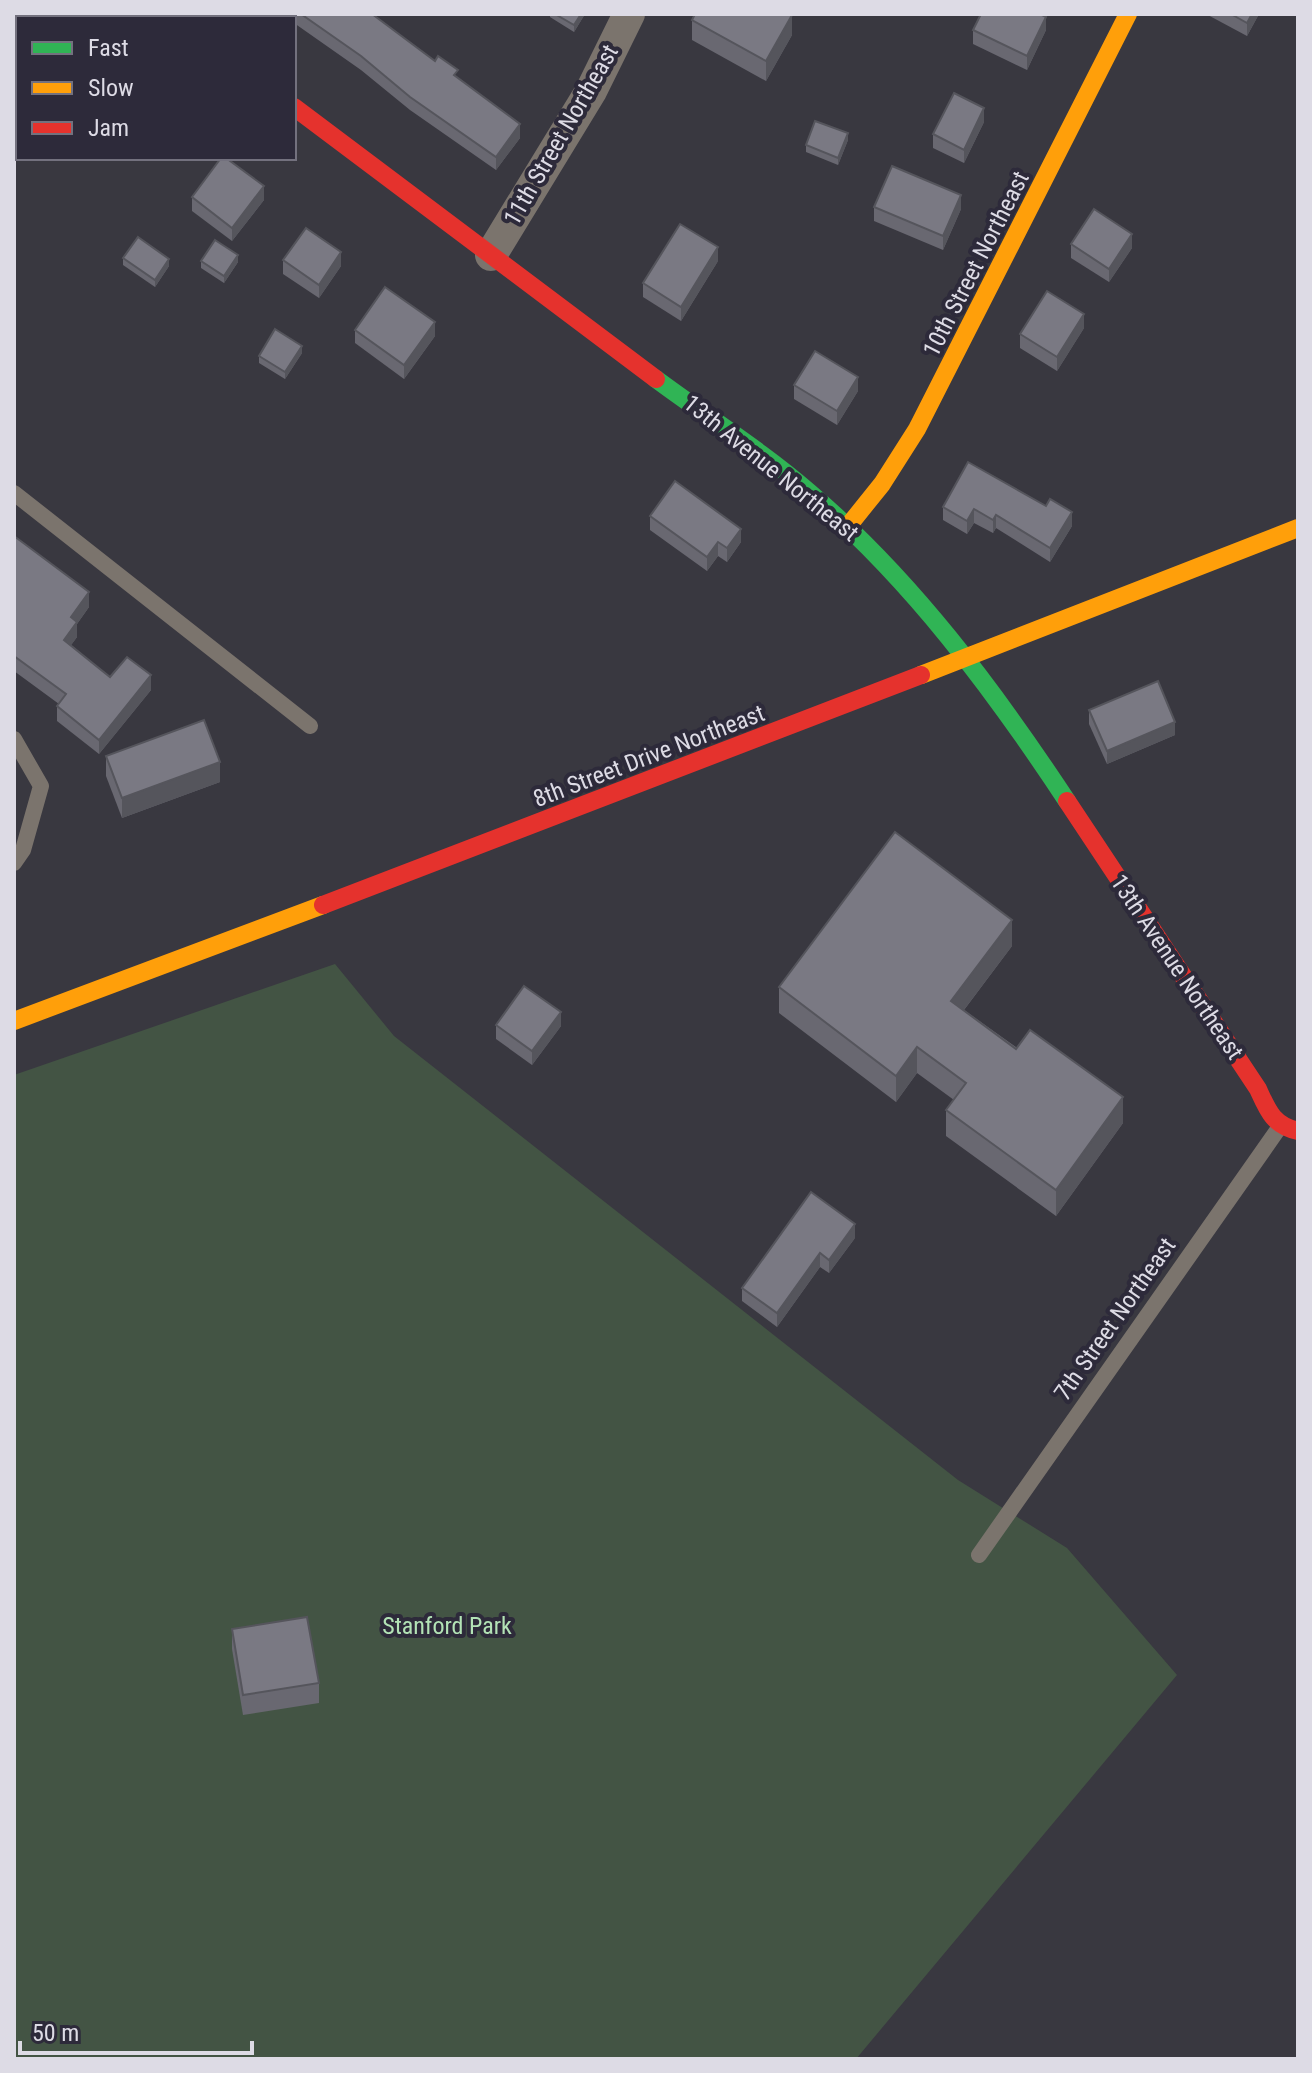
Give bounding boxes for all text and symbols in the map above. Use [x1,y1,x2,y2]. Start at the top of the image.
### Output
legend [16,16,296,160]
text: Fast [88,34,129,62]
street label: 11th Street Northeast [498,40,624,230]
text: Slow [88,74,134,102]
text: Jam [88,114,129,142]
street label: 10th Street Northeast [917,167,1035,361]
street label: 13th Avenue Northeast [678,389,864,547]
street label: 8th Street Drive Northeast [529,699,769,813]
street label: 13th Avenue Northeast [1105,869,1249,1065]
street label: 7th Street Northeast [1048,1232,1182,1406]
park label: Stanford Park [382,1612,512,1640]
scale bar [20,2005,252,2055]
text: 50 m [32,2019,79,2047]

